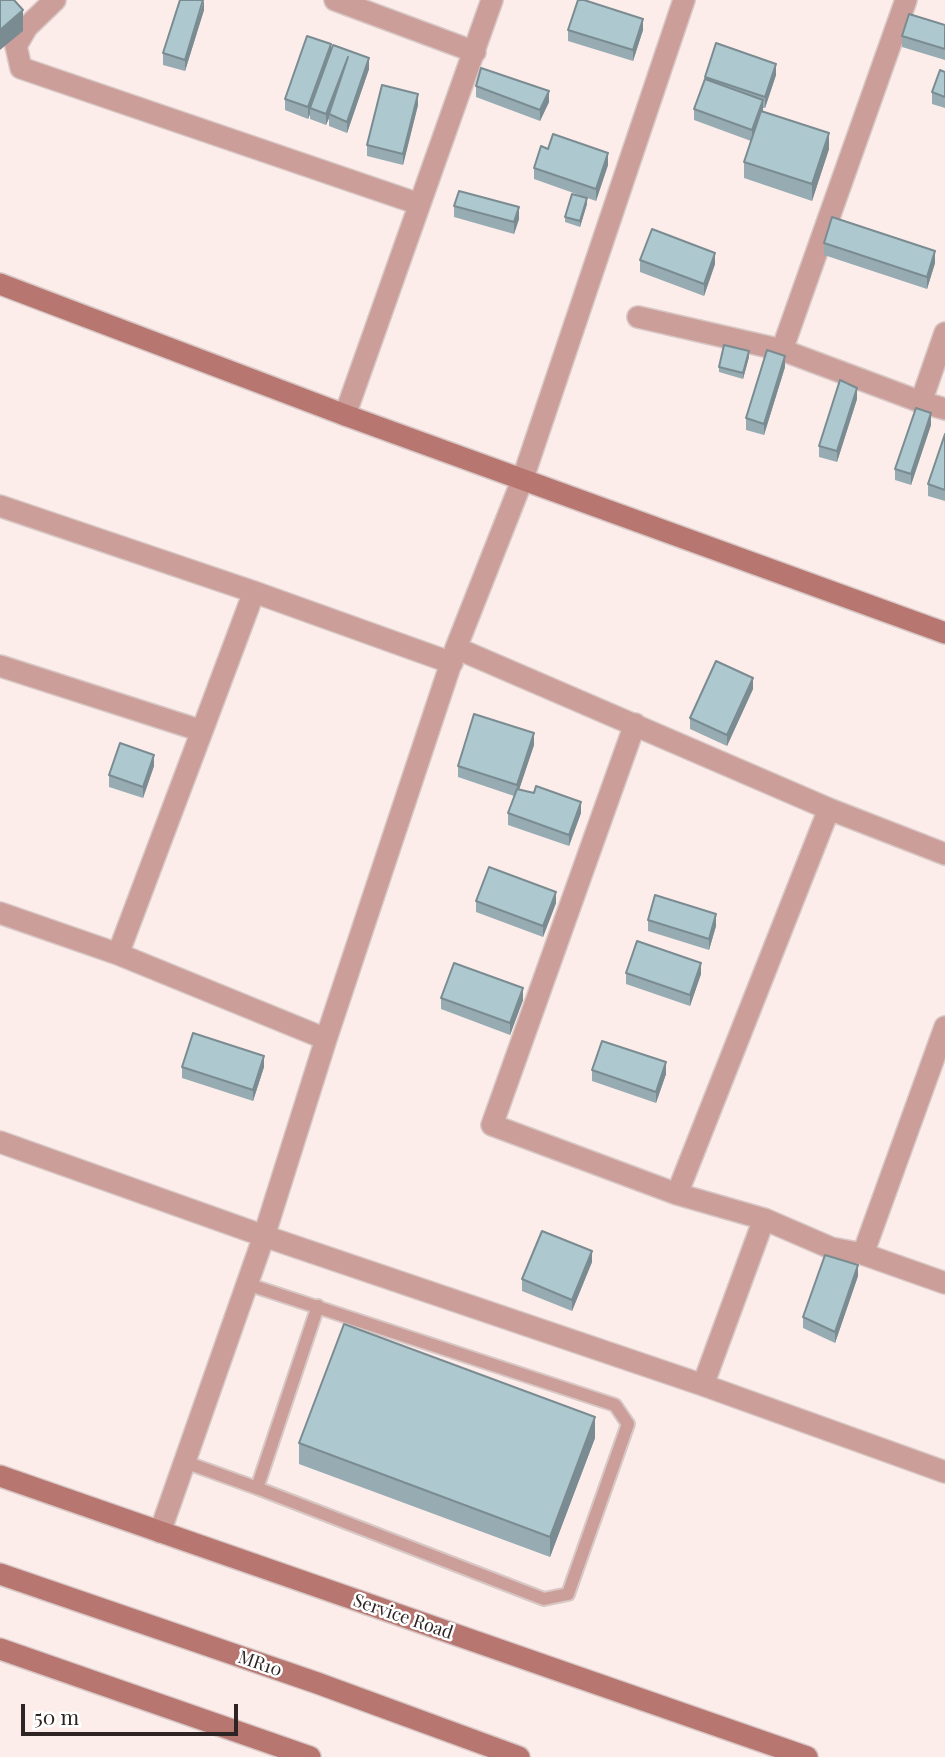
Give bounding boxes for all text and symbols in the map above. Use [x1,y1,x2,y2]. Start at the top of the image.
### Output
street label: Service Road [350,1590,456,1644]
street label: MR10 [235,1646,285,1682]
scale bar [24,1690,242,1734]
text: 50 m [34,1702,79,1730]

